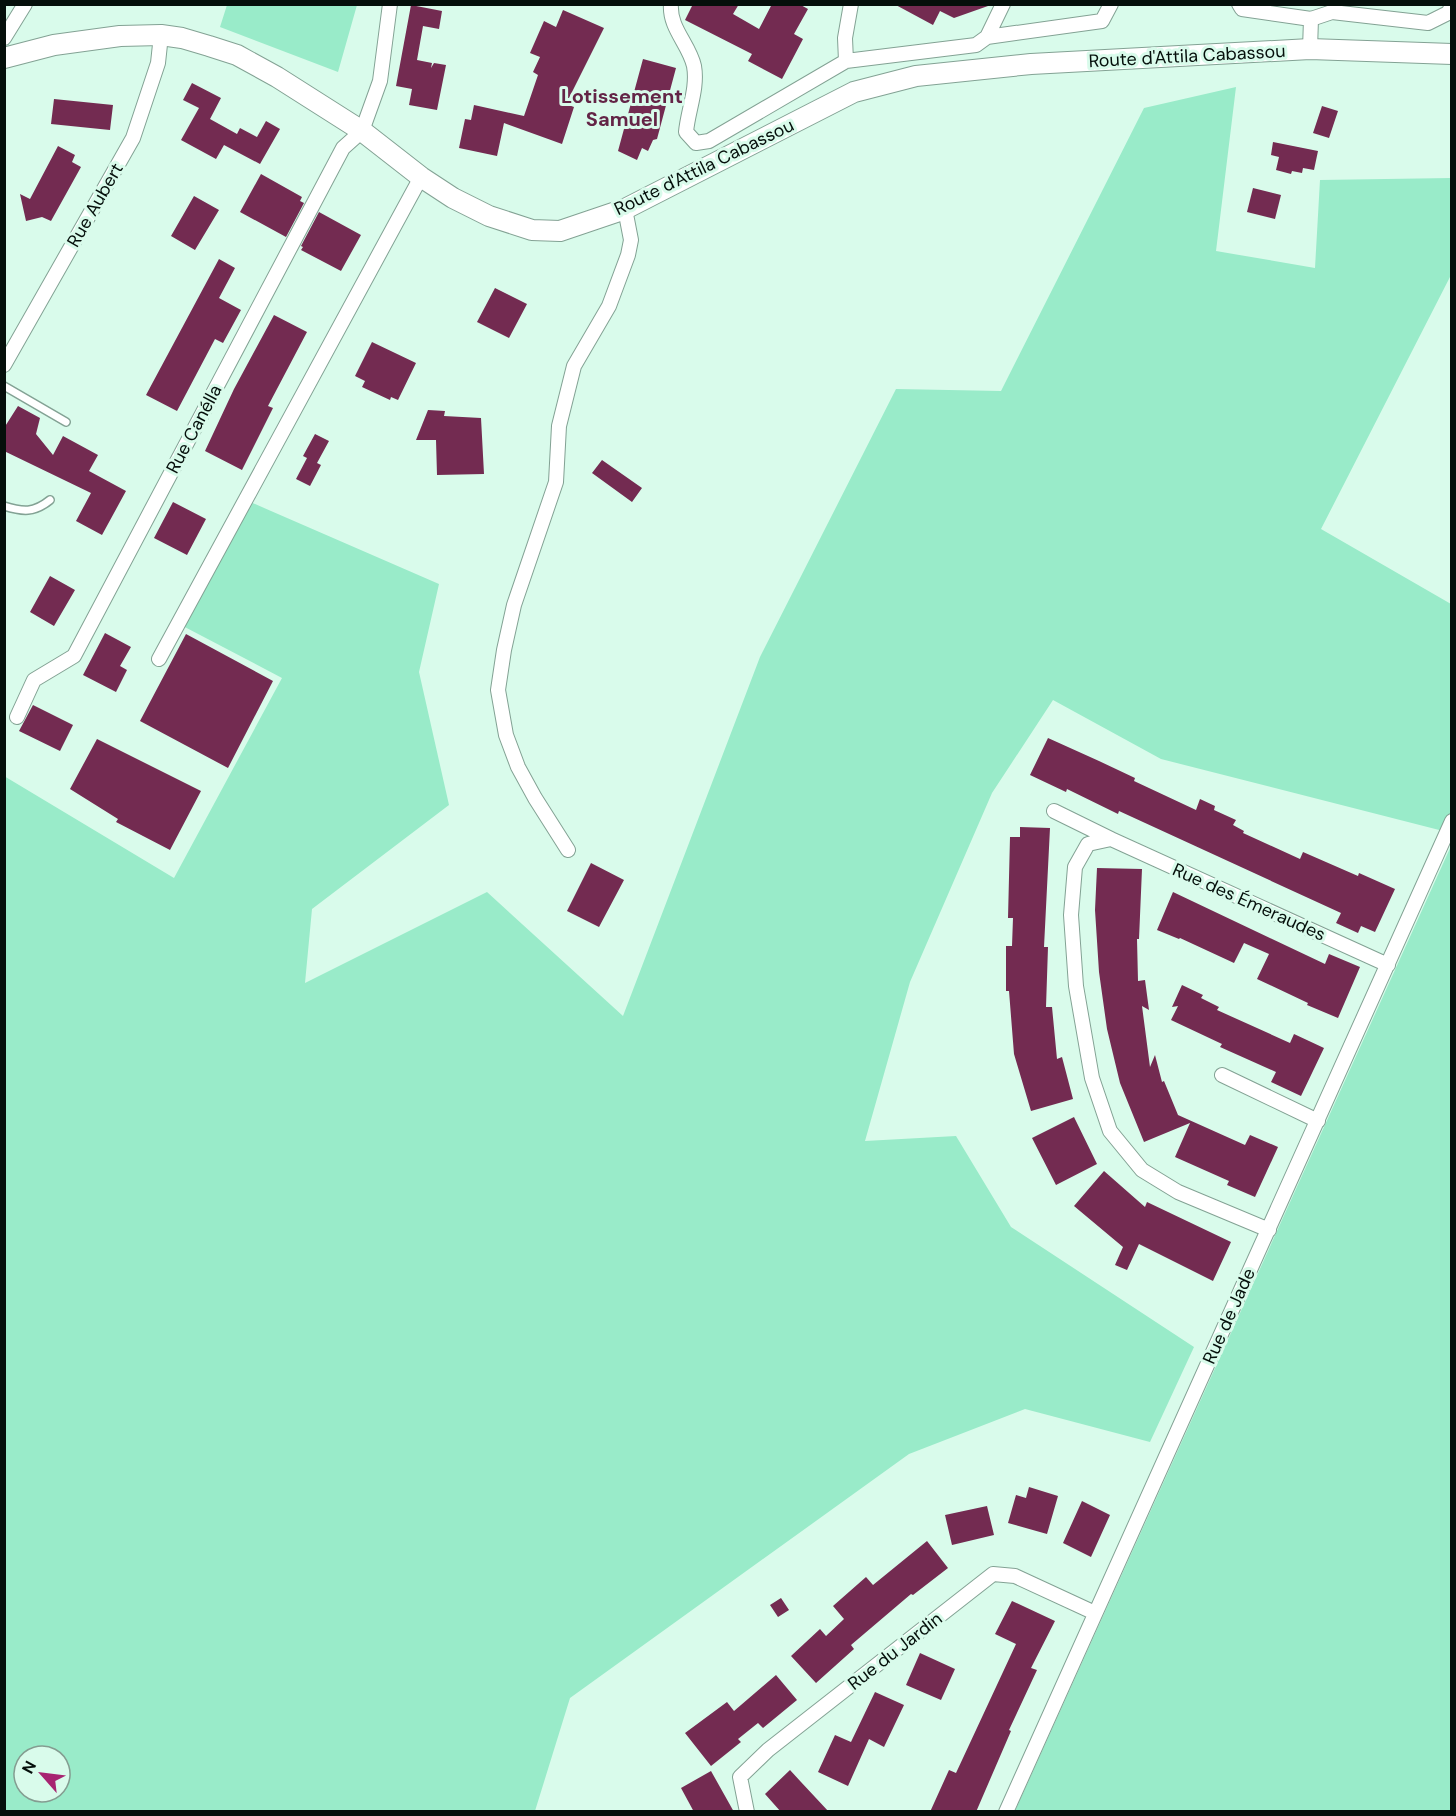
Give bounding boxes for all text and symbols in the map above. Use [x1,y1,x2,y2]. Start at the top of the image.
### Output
street label: Route d'Attila Cabassou [1088,39,1286,73]
district label: Lotissement Samuel [561,83,683,132]
street label: Route d'Attila Cabassou [610,113,798,221]
street label: Rue Aubert [61,159,129,251]
street label: Rue Canélla [161,381,227,477]
street label: Rue des Émeraudes [1169,857,1329,947]
street label: Rue de Jade [1197,1264,1261,1368]
street label: Rue du Jardin [843,1607,947,1695]
north arrow [12,1744,72,1804]
text: N [17,1757,41,1777]

